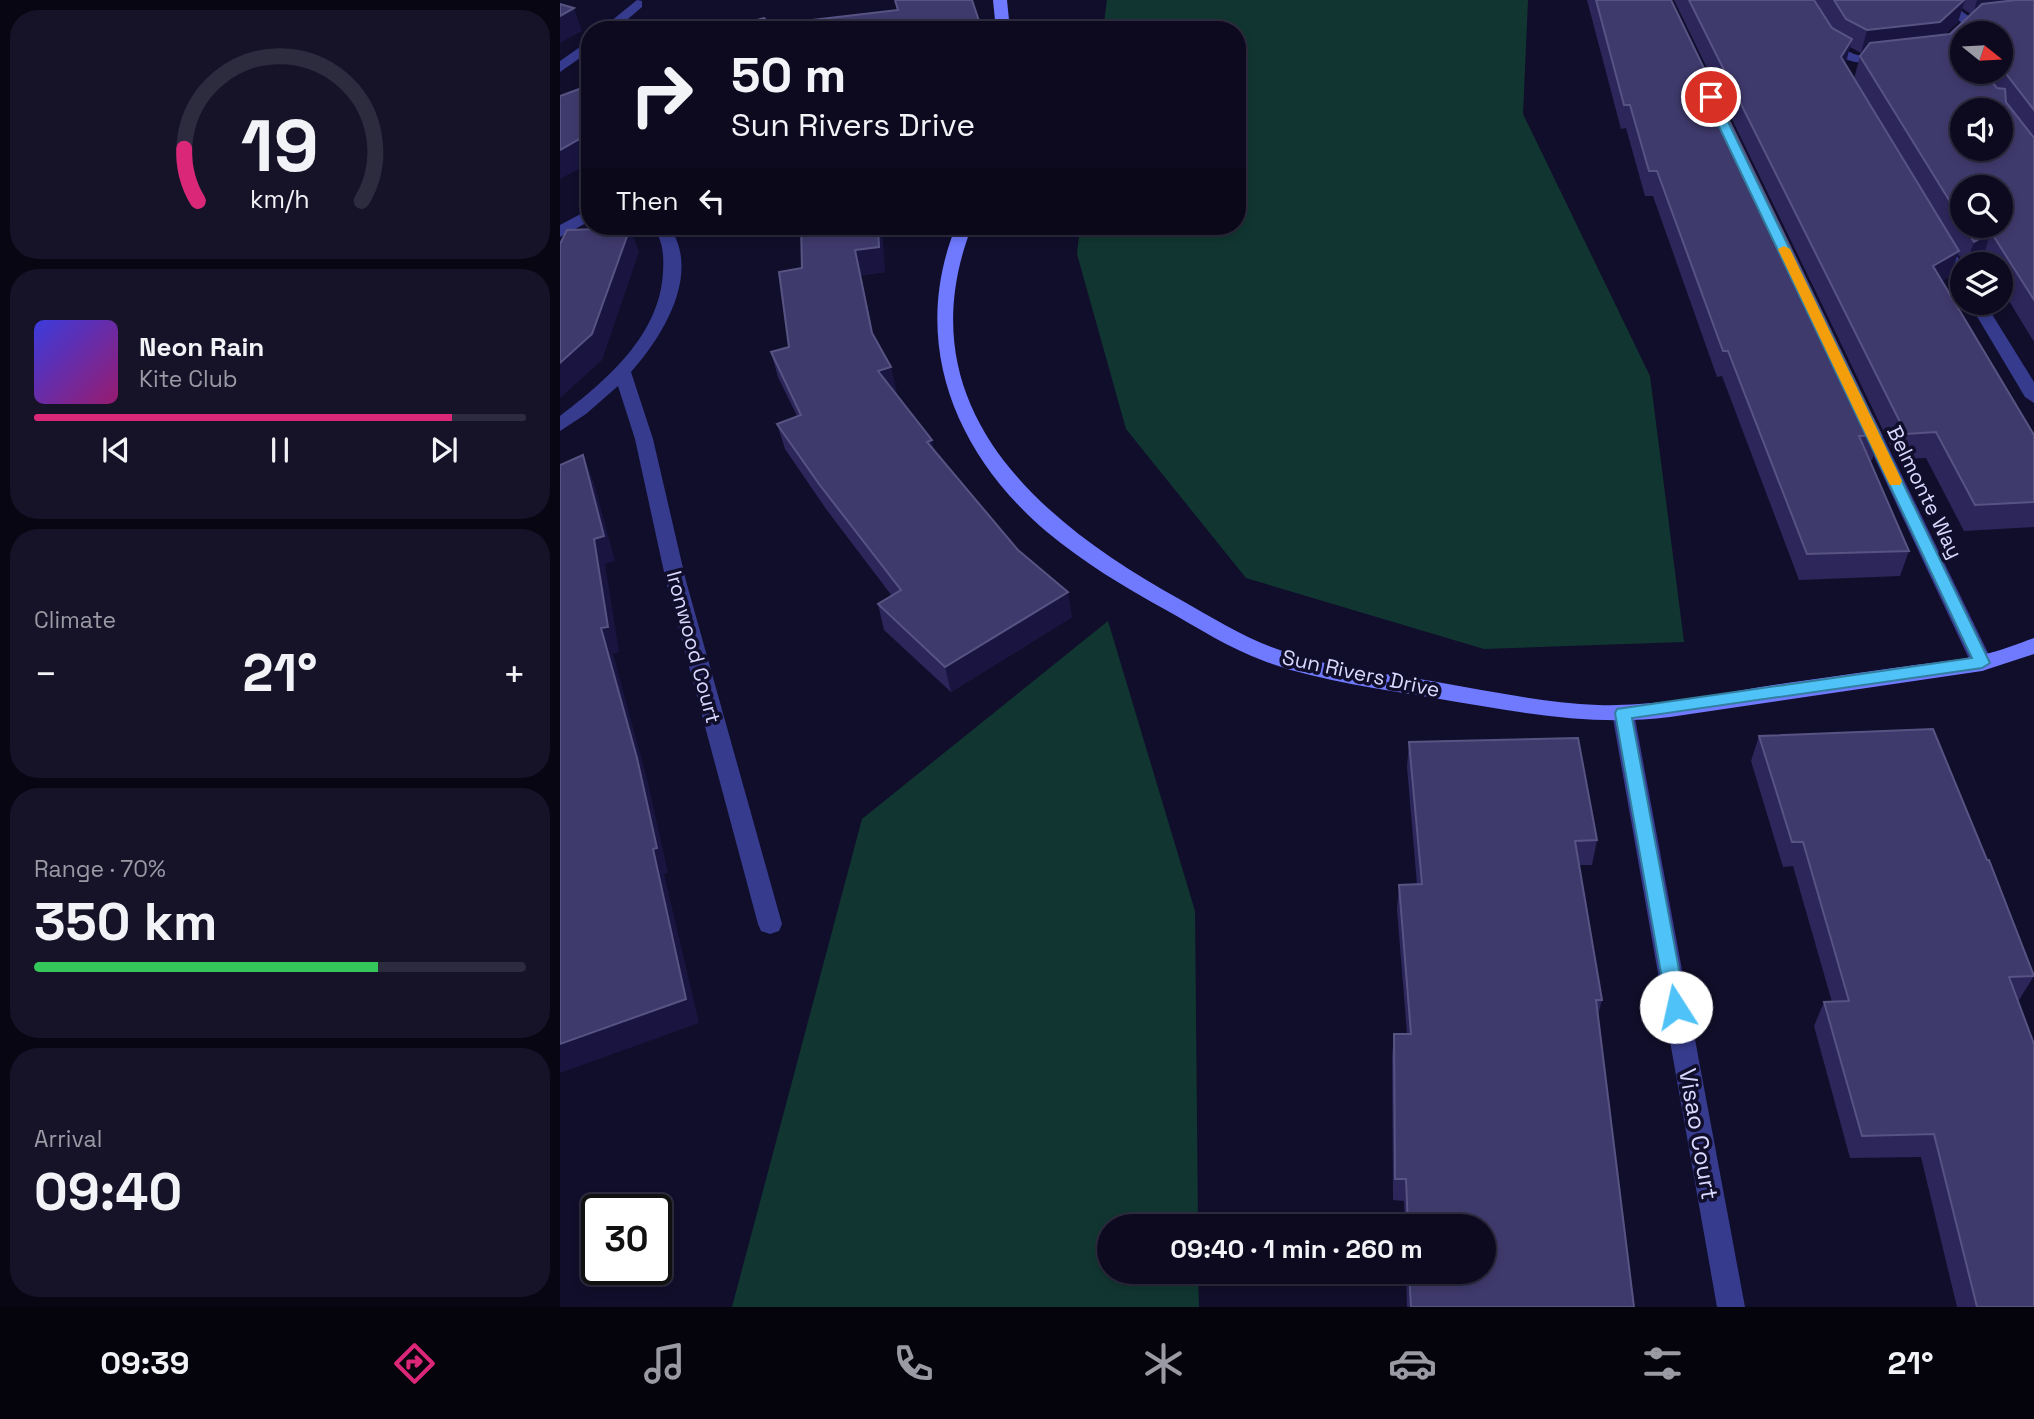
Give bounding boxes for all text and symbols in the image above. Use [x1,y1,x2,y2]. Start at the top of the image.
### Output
north arrow [1950,21,2012,84]
map controls [1950,21,2013,315]
text: 50 m [731,44,846,106]
icon: right [616,49,707,140]
pin [1681,67,1741,127]
icon: arrive [1692,78,1730,116]
button: sound [1950,98,2013,161]
text: 19 [241,99,319,192]
text: Sun Rivers Drive [731,105,975,145]
button: search [1950,175,2013,238]
icon: left [693,182,731,220]
text: km/h [250,183,310,215]
text: Then [616,184,679,218]
button: layers [1950,252,2013,315]
text: Neon Rain [139,330,264,364]
text: Kite Club [139,364,238,394]
street label: Belmonte Way [1881,421,1969,563]
icon: previous [97,431,135,469]
icon: pause [261,431,299,469]
icon: next [425,431,463,469]
street label: Ironwood Court [661,568,727,726]
text: Climate [34,605,116,635]
text: 21° [243,640,317,706]
street label: Sun Rivers Drive [1280,643,1442,703]
text: − [34,650,58,698]
text: + [502,650,526,698]
text: Range · 70% [34,854,166,884]
text: 350 km [34,889,217,955]
position arrow [1639,970,1713,1044]
street label: Visao Court [1672,1066,1726,1202]
text: Arrival [34,1124,102,1154]
text: 09:40 [34,1159,182,1225]
speed limit sign: 30 [581,1194,672,1285]
text: 09:40 · 1 min · 260 m [1170,1232,1423,1266]
icon: directions [390,1339,439,1388]
icon: music [640,1339,689,1388]
icon: phone [889,1339,938,1388]
icon: climate [1139,1339,1188,1388]
icon: car [1388,1339,1437,1388]
icon: filters [1638,1339,1687,1388]
text: 09:39 [100,1343,190,1383]
text: 21° [1888,1343,1934,1383]

